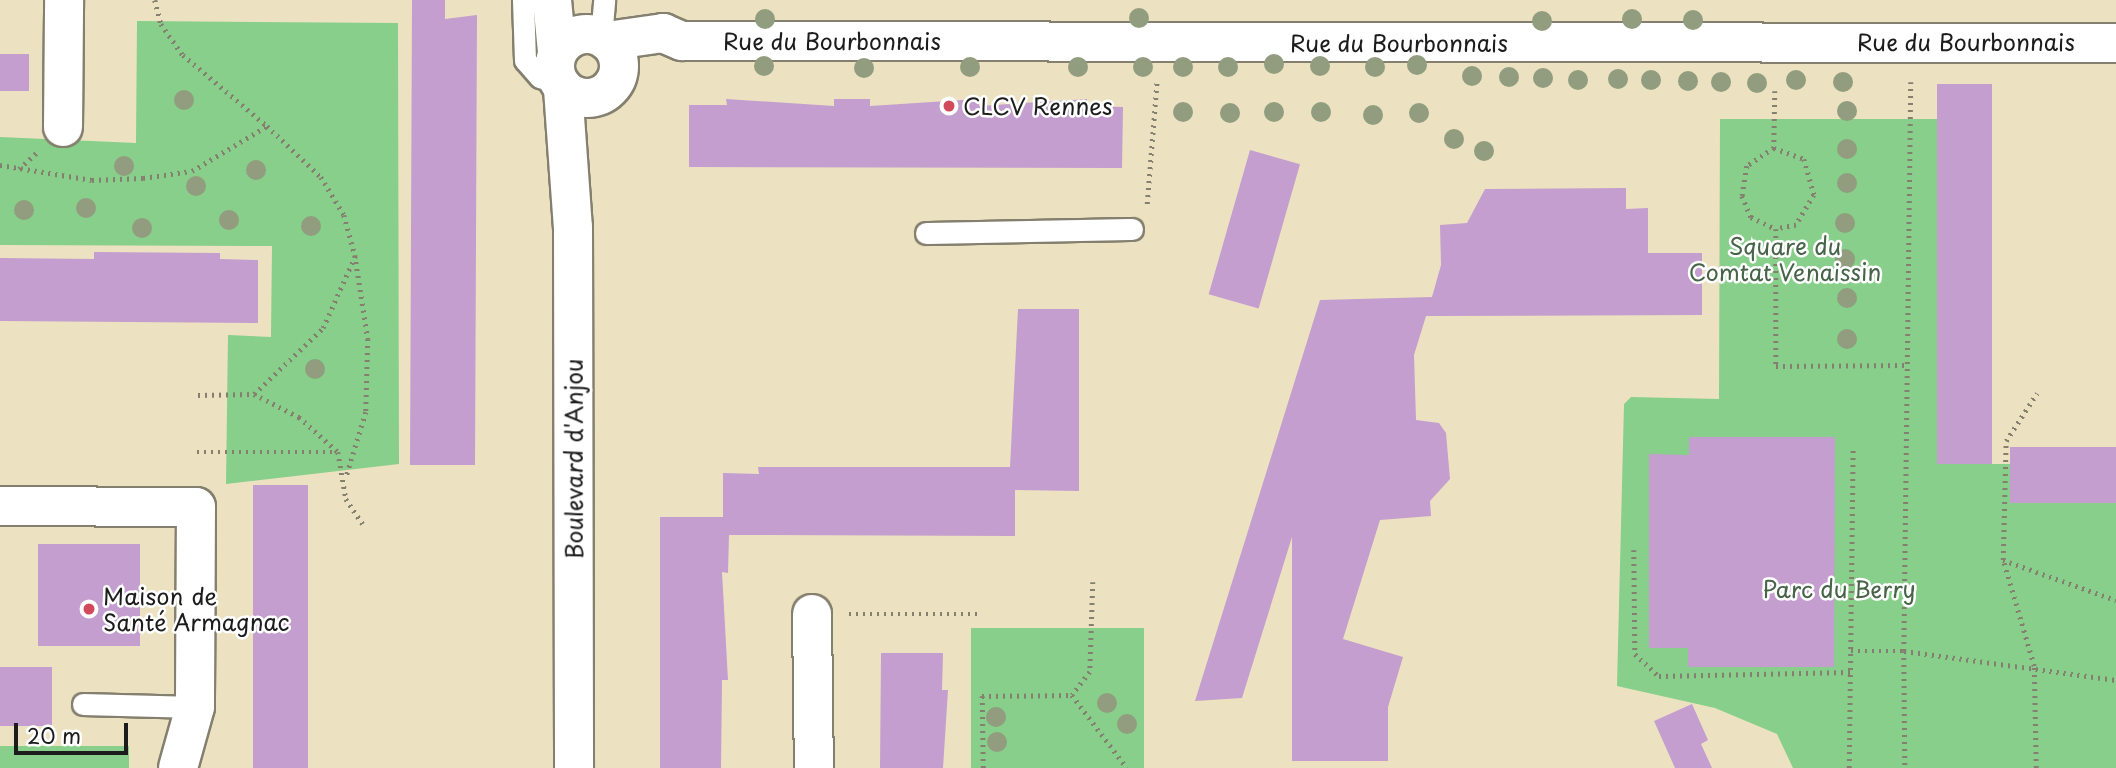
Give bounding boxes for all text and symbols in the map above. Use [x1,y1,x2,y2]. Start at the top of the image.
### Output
street label: Rue du Bourbonnais [722,27,942,55]
street label: Rue du Bourbonnais [1856,28,2076,56]
street label: Rue du Bourbonnais [1289,29,1509,57]
place label: CLCV Rennes [963,92,1113,120]
marker: CLCV Rennes [941,98,957,114]
park label: Square du Comtat Venaissin [1688,232,1882,286]
street label: Boulevard d'Anjou [560,359,588,559]
park label: Parc du Berry [1762,575,1916,603]
place label: Maison de Santé Armagnac [103,582,291,636]
marker: Maison de Santé Armagnac [81,601,97,617]
scale bar [18,708,131,752]
text: 20 m [27,719,81,751]

